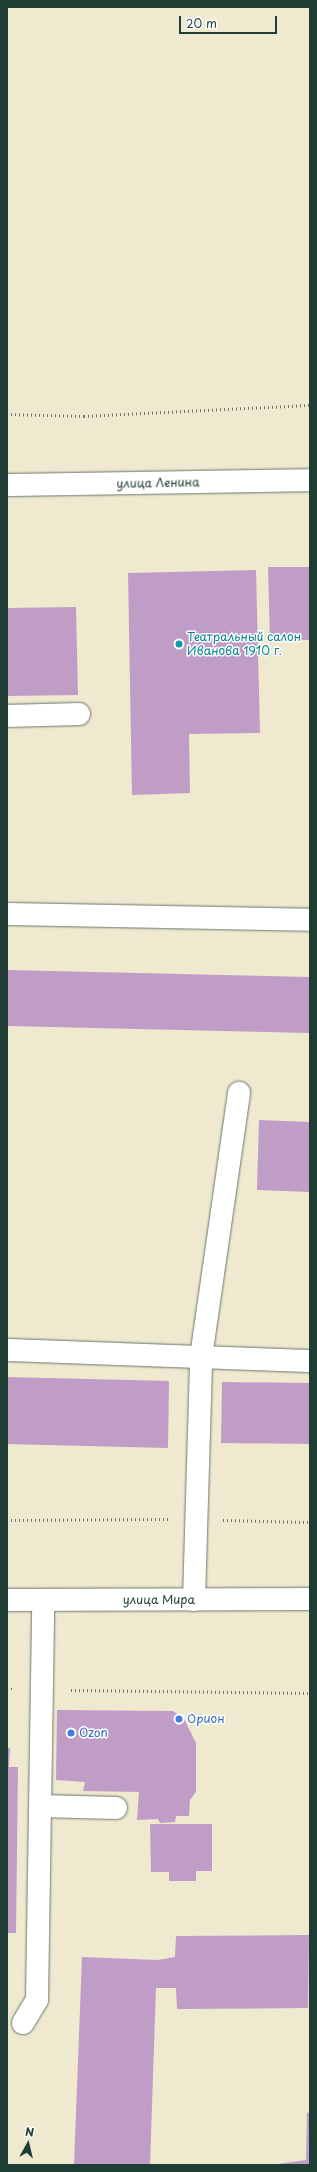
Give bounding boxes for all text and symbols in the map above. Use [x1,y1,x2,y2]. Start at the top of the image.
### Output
scale bar [181,8,279,34]
text: 20 m [186,14,217,32]
street label: улица Ленина [116,475,200,491]
place label: Театральный салон Иванова 1910 г. [187,630,301,658]
marker: Театральный салон Иванова 1910 г. [174,639,184,649]
street label: улица Мира [122,1593,196,1607]
place label: Орион [187,1712,225,1726]
marker: Орион [174,1714,184,1724]
place label: Ozon [79,1726,108,1740]
marker: Ozon [66,1728,76,1738]
text: N [24,2123,35,2141]
north arrow [8,2124,48,2164]

